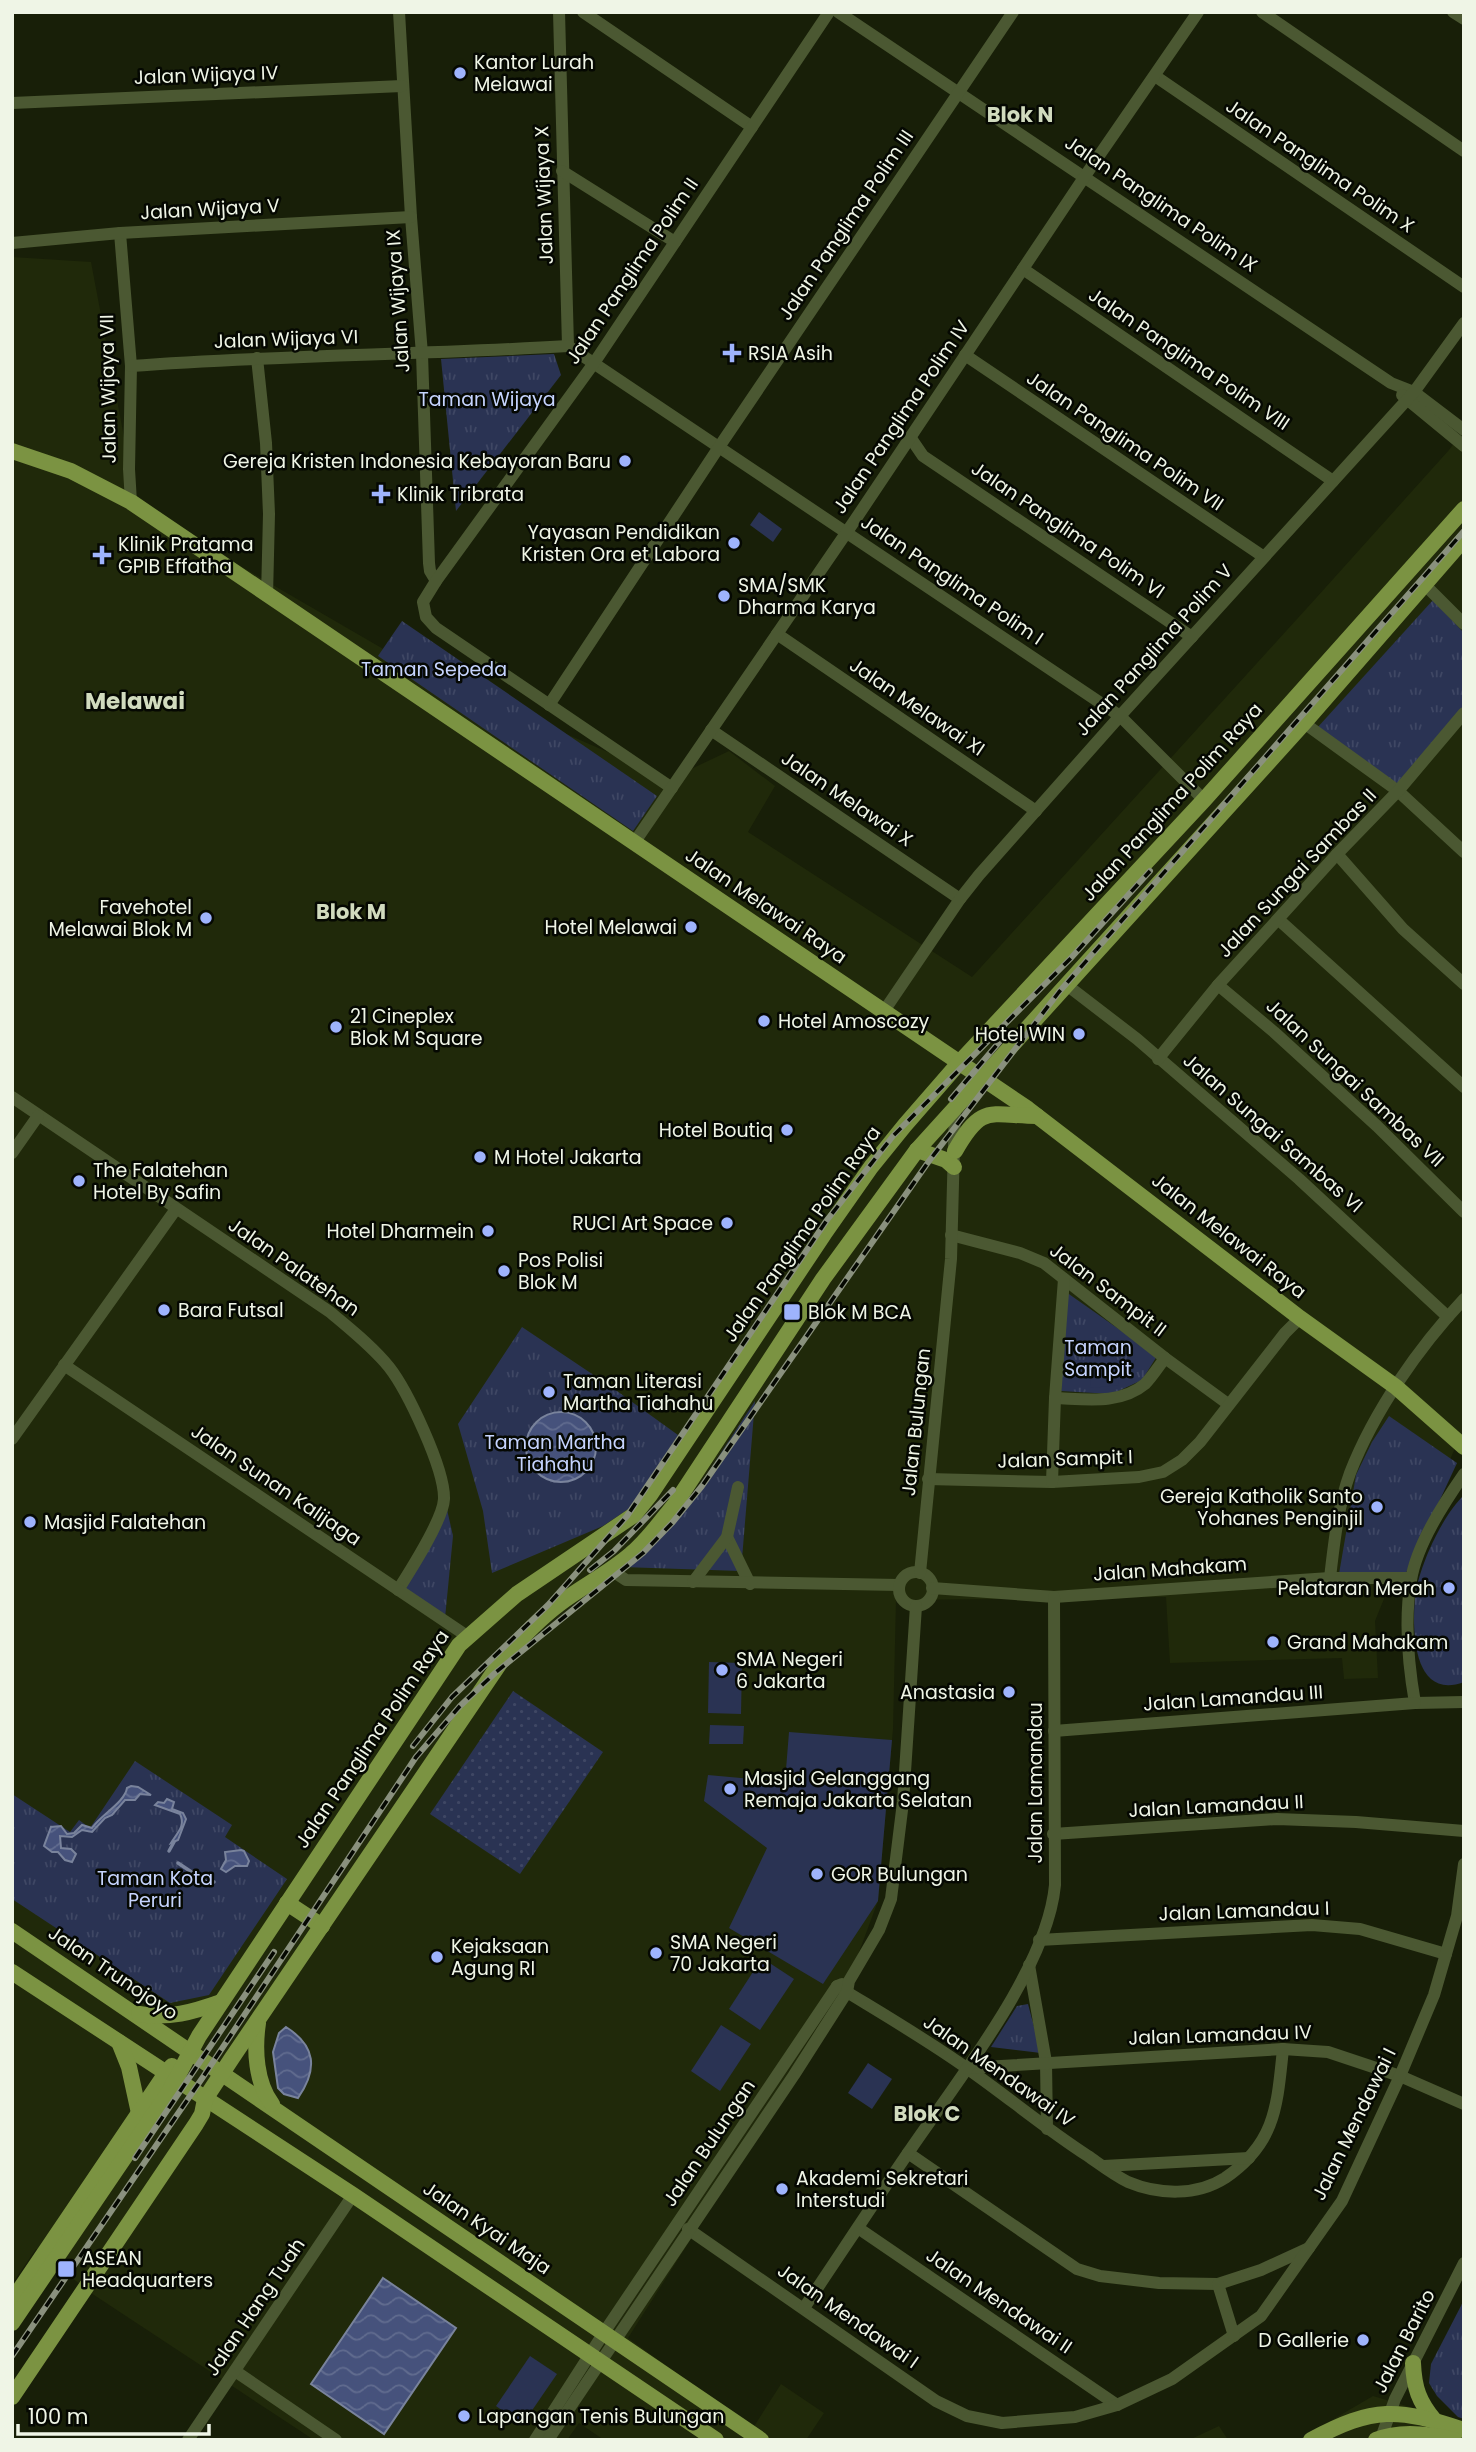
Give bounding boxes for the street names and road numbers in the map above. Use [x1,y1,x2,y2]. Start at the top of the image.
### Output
street label: Jalan Wijaya IV [133,59,279,91]
street label: Jalan Panglima Polim X [1220,93,1420,239]
street label: Jalan Panglima Polim III [772,124,920,326]
street label: Jalan Wijaya X [528,125,560,265]
street label: Jalan Panglima Polim IX [1059,129,1263,279]
street label: Jalan Panglima Polim II [559,172,705,370]
street label: Jalan Wijaya V [139,192,281,226]
street label: Jalan Wijaya IX [380,228,416,374]
street label: Jalan Panglima Polim VIII [1083,281,1295,437]
street label: Jalan Wijaya VII [93,314,123,464]
street label: Jalan Panglima Polim IV [826,315,976,519]
street label: Jalan Wijaya VI [213,323,359,355]
street label: Jalan Panglima Polim VII [1021,365,1229,517]
street label: Jalan Panglima Polim VI [966,455,1170,605]
street label: Jalan Panglima Polim I [855,509,1049,651]
street label: Jalan Panglima Polim V [1069,558,1239,742]
street label: Jalan Melawai XI [844,652,990,762]
street label: Jalan Panglima Polim Raya [1075,697,1269,907]
street label: Jalan Melawai X [776,745,918,853]
street label: Jalan Sungai Sambas II [1211,783,1383,963]
street label: Jalan Melawai Raya [680,842,852,970]
street label: Jalan Sungai Sambas VII [1261,995,1449,1171]
street label: Jalan Sungai Sambas VI [1179,1049,1367,1217]
street label: Jalan Panglima Polim Raya [717,1120,887,1348]
street label: Jalan Melawai Raya [1146,1167,1312,1305]
street label: Jalan Palatehan [223,1212,365,1322]
street label: Jalan Sampit II [1044,1237,1172,1343]
street label: Jalan Bulungan [895,1347,937,1497]
street label: Jalan Sunan Kalijaga [186,1418,366,1552]
street label: Jalan Sampit I [997,1443,1133,1475]
street label: Jalan Mahakam [1092,1550,1248,1588]
street label: Jalan Panglima Polim Raya [289,1624,455,1854]
street label: Jalan Lamandau III [1142,1678,1324,1718]
street label: Jalan Lamandau [1022,1702,1049,1864]
street label: Jalan Lamandau II [1128,1788,1304,1824]
street label: Jalan Lamandau I [1158,1895,1330,1927]
street label: Jalan Trunojoyo [43,1920,183,2026]
street label: Jalan Mendawai IV [918,2009,1080,2134]
street label: Jalan Lamandau IV [1128,2018,1312,2052]
street label: Jalan Mendawai I [1305,2043,1403,2205]
street label: Jalan Bulungan [656,2074,762,2212]
street label: Jalan Kyai Maja [418,2175,556,2281]
street label: Jalan Hang Tuah [199,2233,311,2381]
street label: Jalan Mendawai II [920,2242,1078,2360]
street label: Jalan Mendawai I [772,2257,924,2375]
street label: Jalan Barito [1366,2285,1442,2397]

